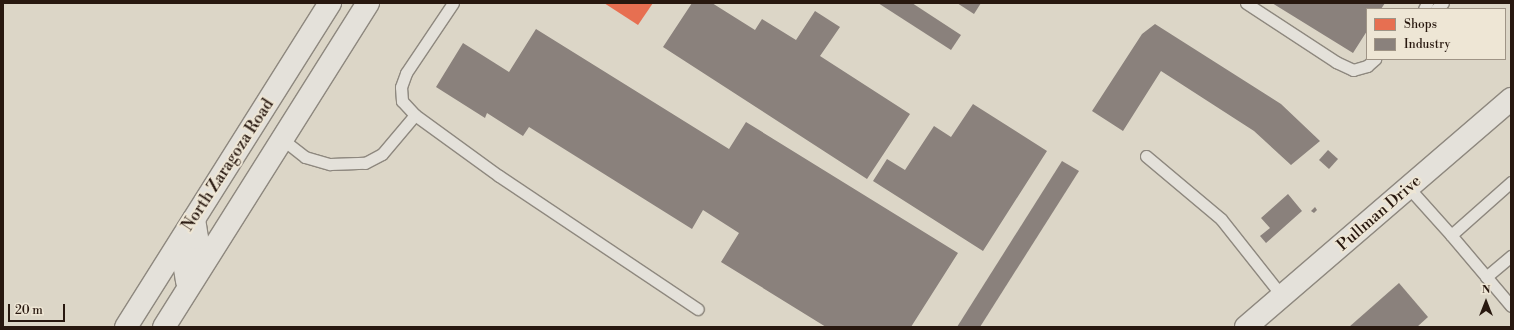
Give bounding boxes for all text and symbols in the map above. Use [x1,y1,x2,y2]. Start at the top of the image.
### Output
legend [1366,8,1506,60]
text: Shops [1404,17,1437,32]
text: Industry [1404,37,1450,52]
street label: North Zaragoza Road [178,95,278,235]
street label: Pullman Drive [1333,171,1425,255]
north arrow [1466,282,1506,322]
text: N [1482,283,1490,297]
scale bar [10,296,67,322]
text: 20 m [15,303,43,318]

